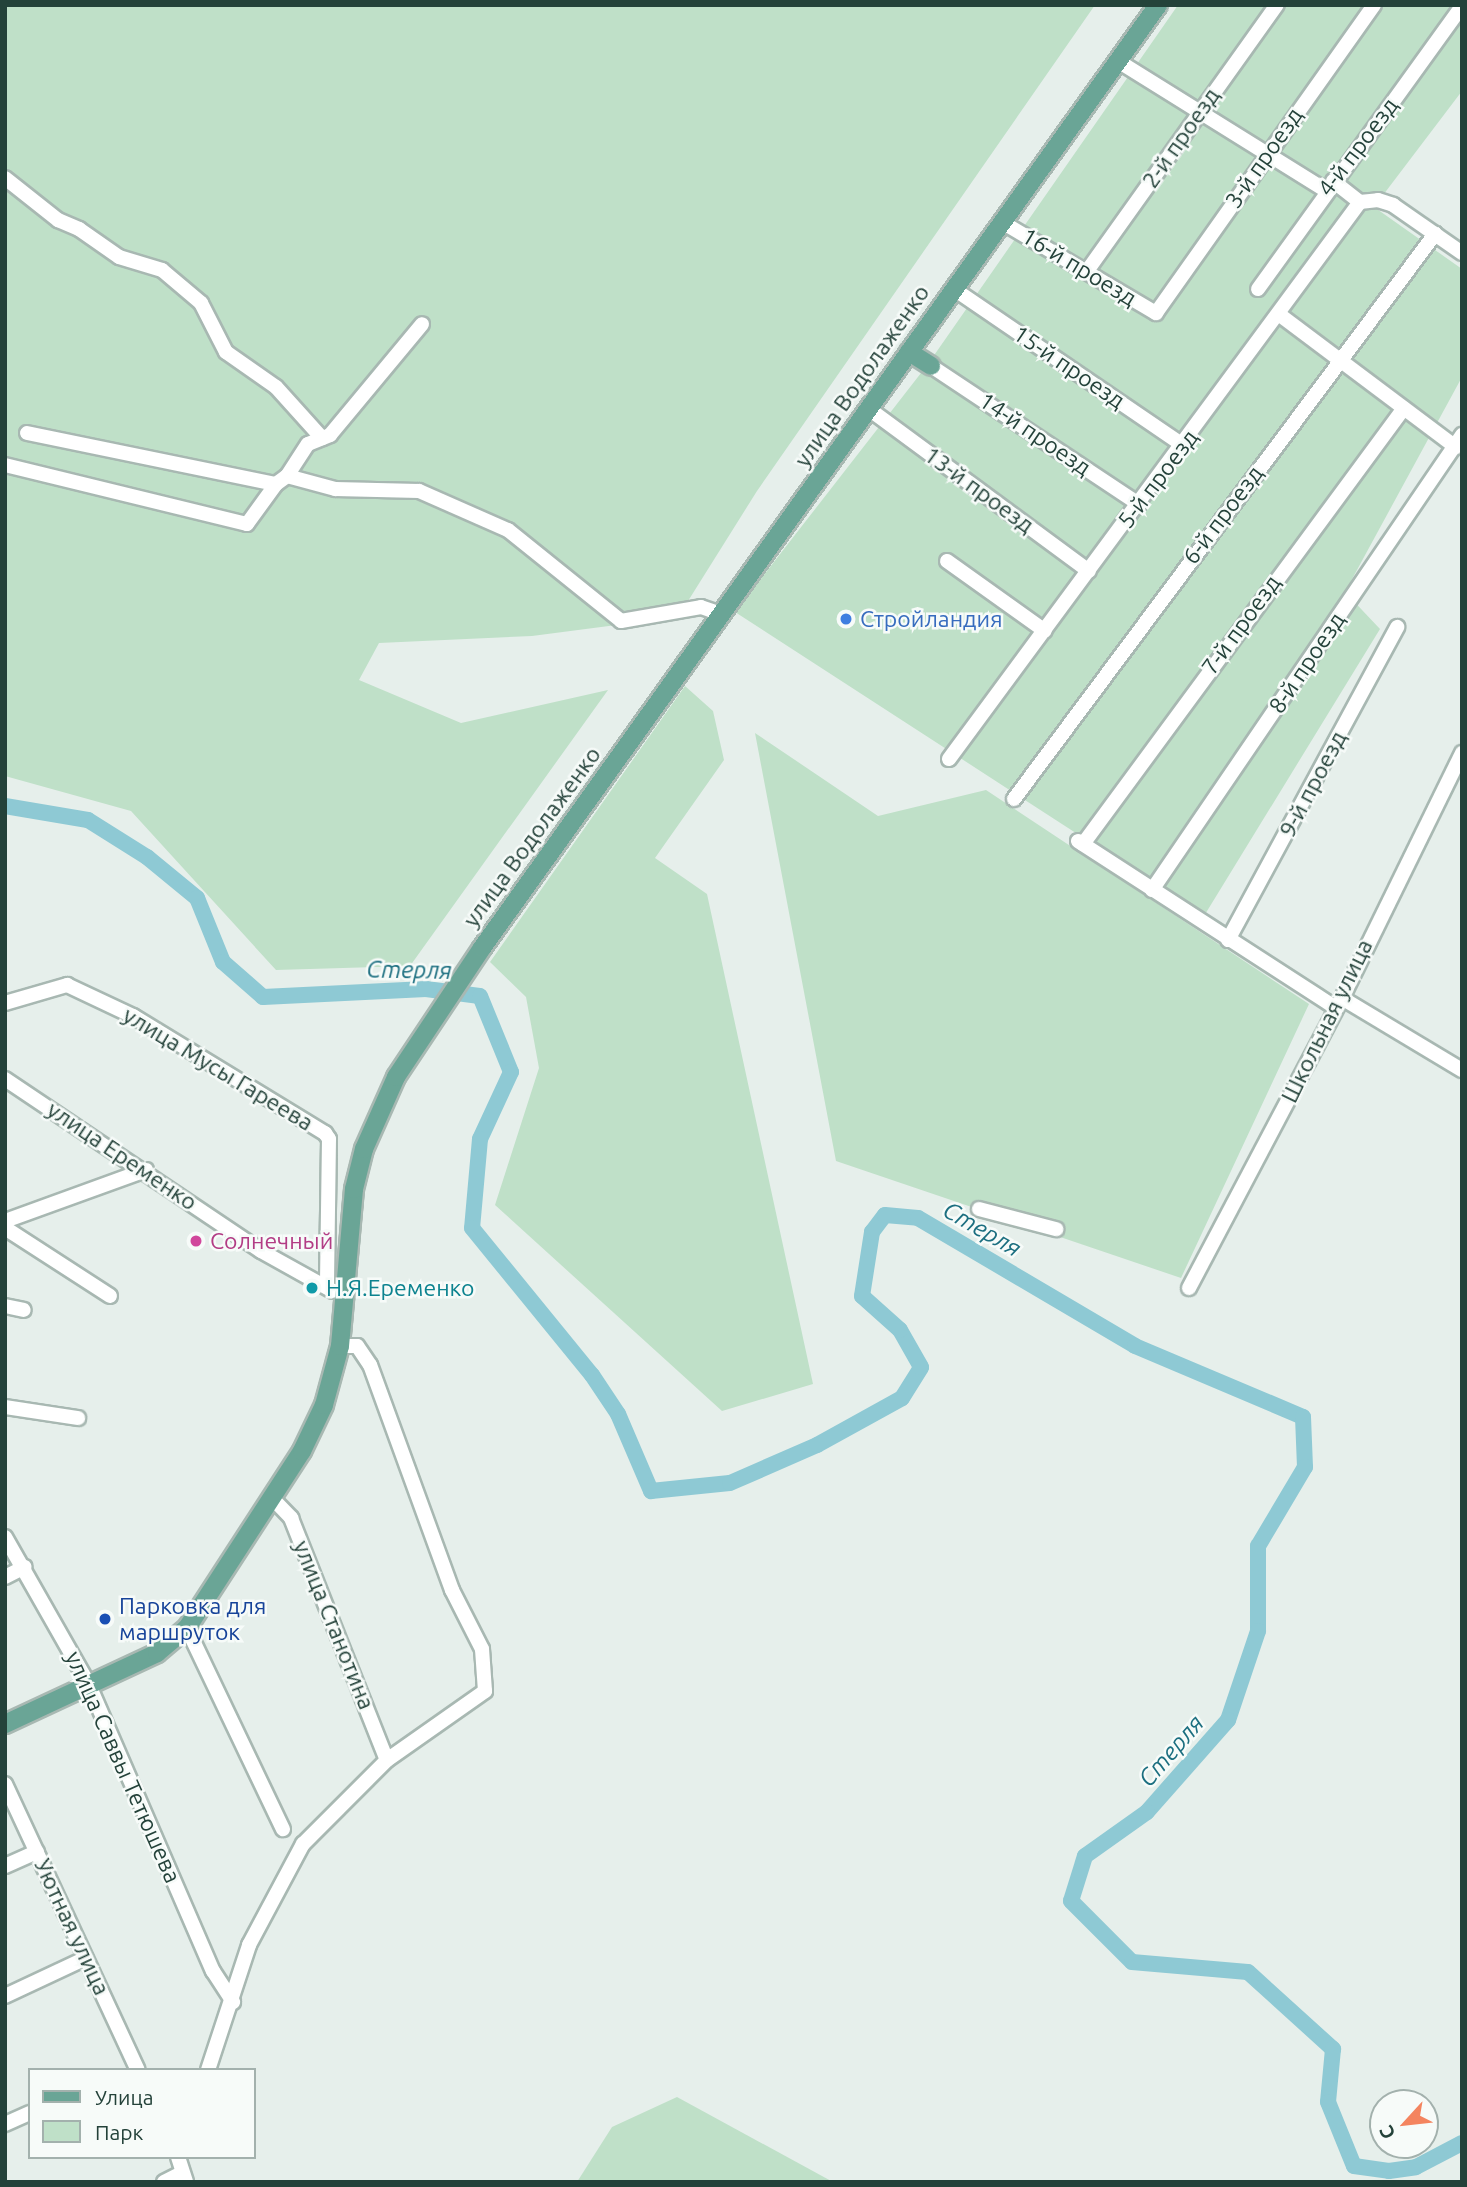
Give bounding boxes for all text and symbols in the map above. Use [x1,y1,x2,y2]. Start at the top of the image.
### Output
street label: 2-й проезд [1136,83,1226,193]
street label: 4-й проезд [1312,92,1404,202]
street label: 3-й проезд [1219,103,1309,213]
street label: 16-й проезд [1017,222,1141,312]
street label: улица Водолаженко [789,280,935,472]
street label: 15-й проезд [1008,320,1130,414]
street label: 14-й проезд [974,387,1096,481]
street label: 5-й проезд [1112,424,1204,534]
street label: 13-й проезд [919,441,1039,539]
street label: 6-й проезд [1177,460,1269,570]
street label: 7-й проезд [1196,570,1286,680]
place label: Стройландия [860,605,1003,633]
street label: 8-й проезд [1263,607,1351,719]
marker: Стройландия [838,611,854,627]
street label: 9-й проезд [1274,726,1352,842]
street label: улица Водолаженко [457,741,607,933]
street label: Школьная улица [1275,935,1379,1107]
water label: Стерля [366,955,452,985]
street label: улица Мусы Гареева [118,1001,318,1137]
street label: улица Еременко [42,1096,202,1216]
water label: Стерля [938,1195,1026,1263]
place label: Солнечный [210,1227,333,1255]
marker: Солнечный [188,1233,204,1249]
place label: Н.Я.Еременко [326,1274,474,1302]
marker: Н.Я.Еременко [304,1280,320,1296]
street label: улица Станотина [288,1536,380,1714]
place label: Парковка для маршруток [119,1592,266,1646]
marker: Парковка для маршруток [97,1611,113,1627]
street label: улица Саввы Тетюшева [59,1647,187,1887]
water label: Стерля [1132,1709,1210,1793]
street label: Уютная улица [28,1855,116,1999]
legend [28,2068,256,2159]
text: Улица [95,2085,153,2109]
north arrow [1369,2089,1439,2159]
text: Парк [95,2120,143,2144]
text: С [1375,2122,1400,2143]

